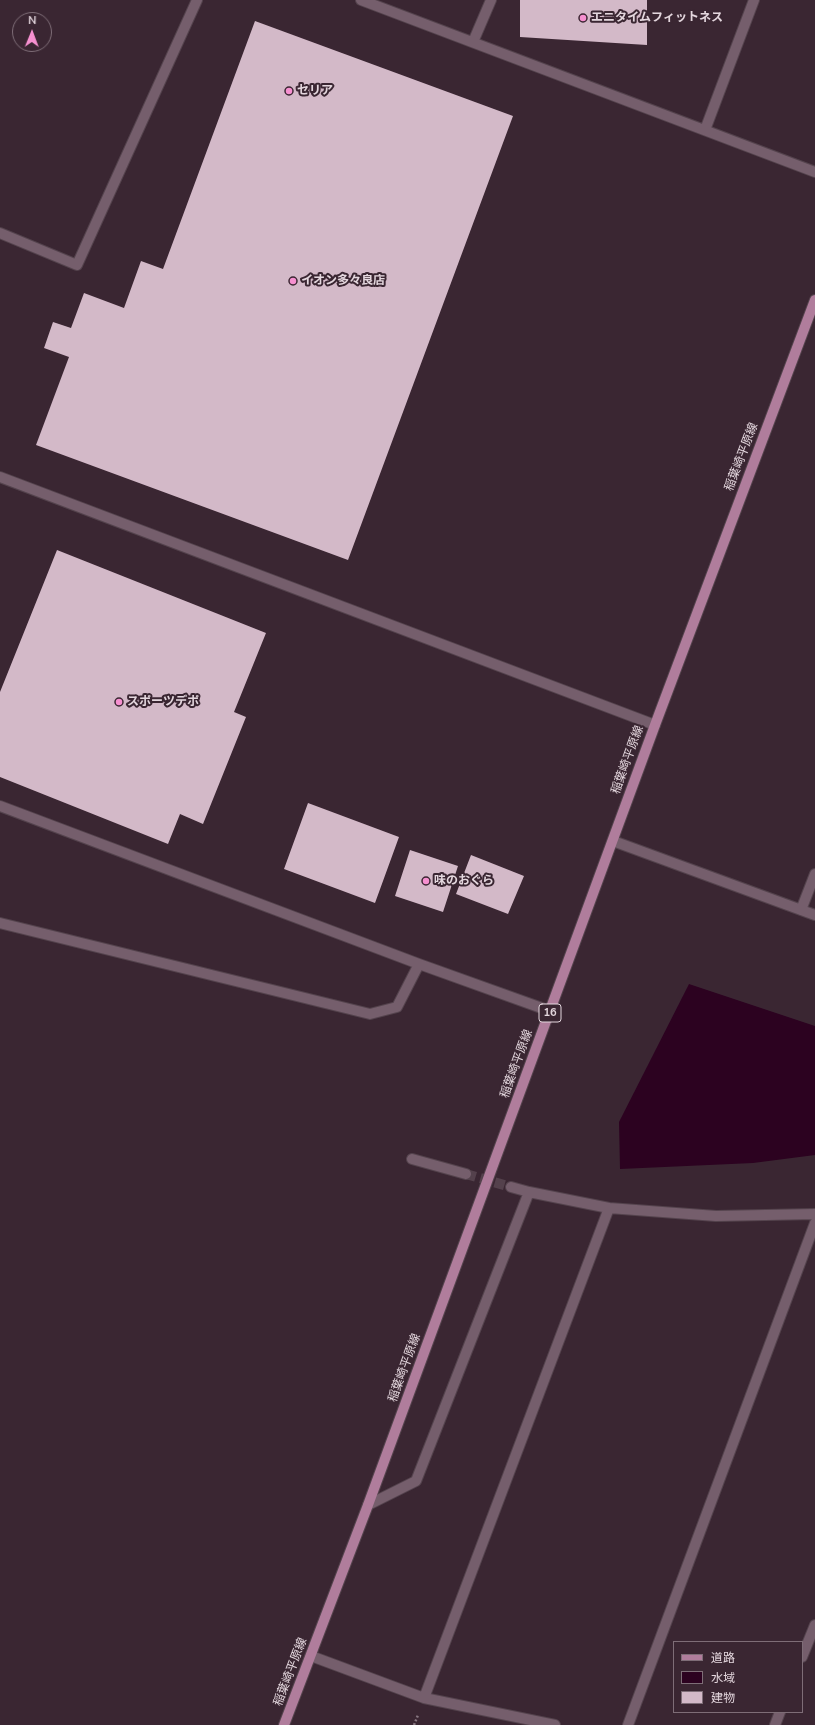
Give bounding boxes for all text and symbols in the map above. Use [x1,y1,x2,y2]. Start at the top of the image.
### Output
place label: エニタイムフィットネス [591,11,723,25]
north arrow [12,12,52,52]
text: N [28,13,36,28]
marker: エニタイムフィットネス [578,13,588,23]
place label: セリア [297,84,333,98]
marker: セリア [284,86,294,96]
place label: イオン多々良店 [301,274,385,288]
marker: イオン多々良店 [288,276,298,286]
street label: 稲葉崎平原線 [722,421,762,493]
place label: スポーツデポ [127,695,199,709]
marker: スポーツデポ [114,697,124,707]
street label: 稲葉崎平原線 [609,724,647,796]
place label: 味のおぐら [434,874,494,888]
marker: 味のおぐら [421,876,431,886]
road number: 16 [539,1004,561,1022]
street label: 稲葉崎平原線 [498,1028,536,1100]
street label: 稲葉崎平原線 [386,1332,424,1404]
street label: 稲葉崎平原線 [271,1636,311,1708]
legend [673,1641,803,1713]
text: 道路 [711,1650,735,1666]
text: 水域 [711,1670,735,1686]
text: 建物 [711,1690,735,1706]

